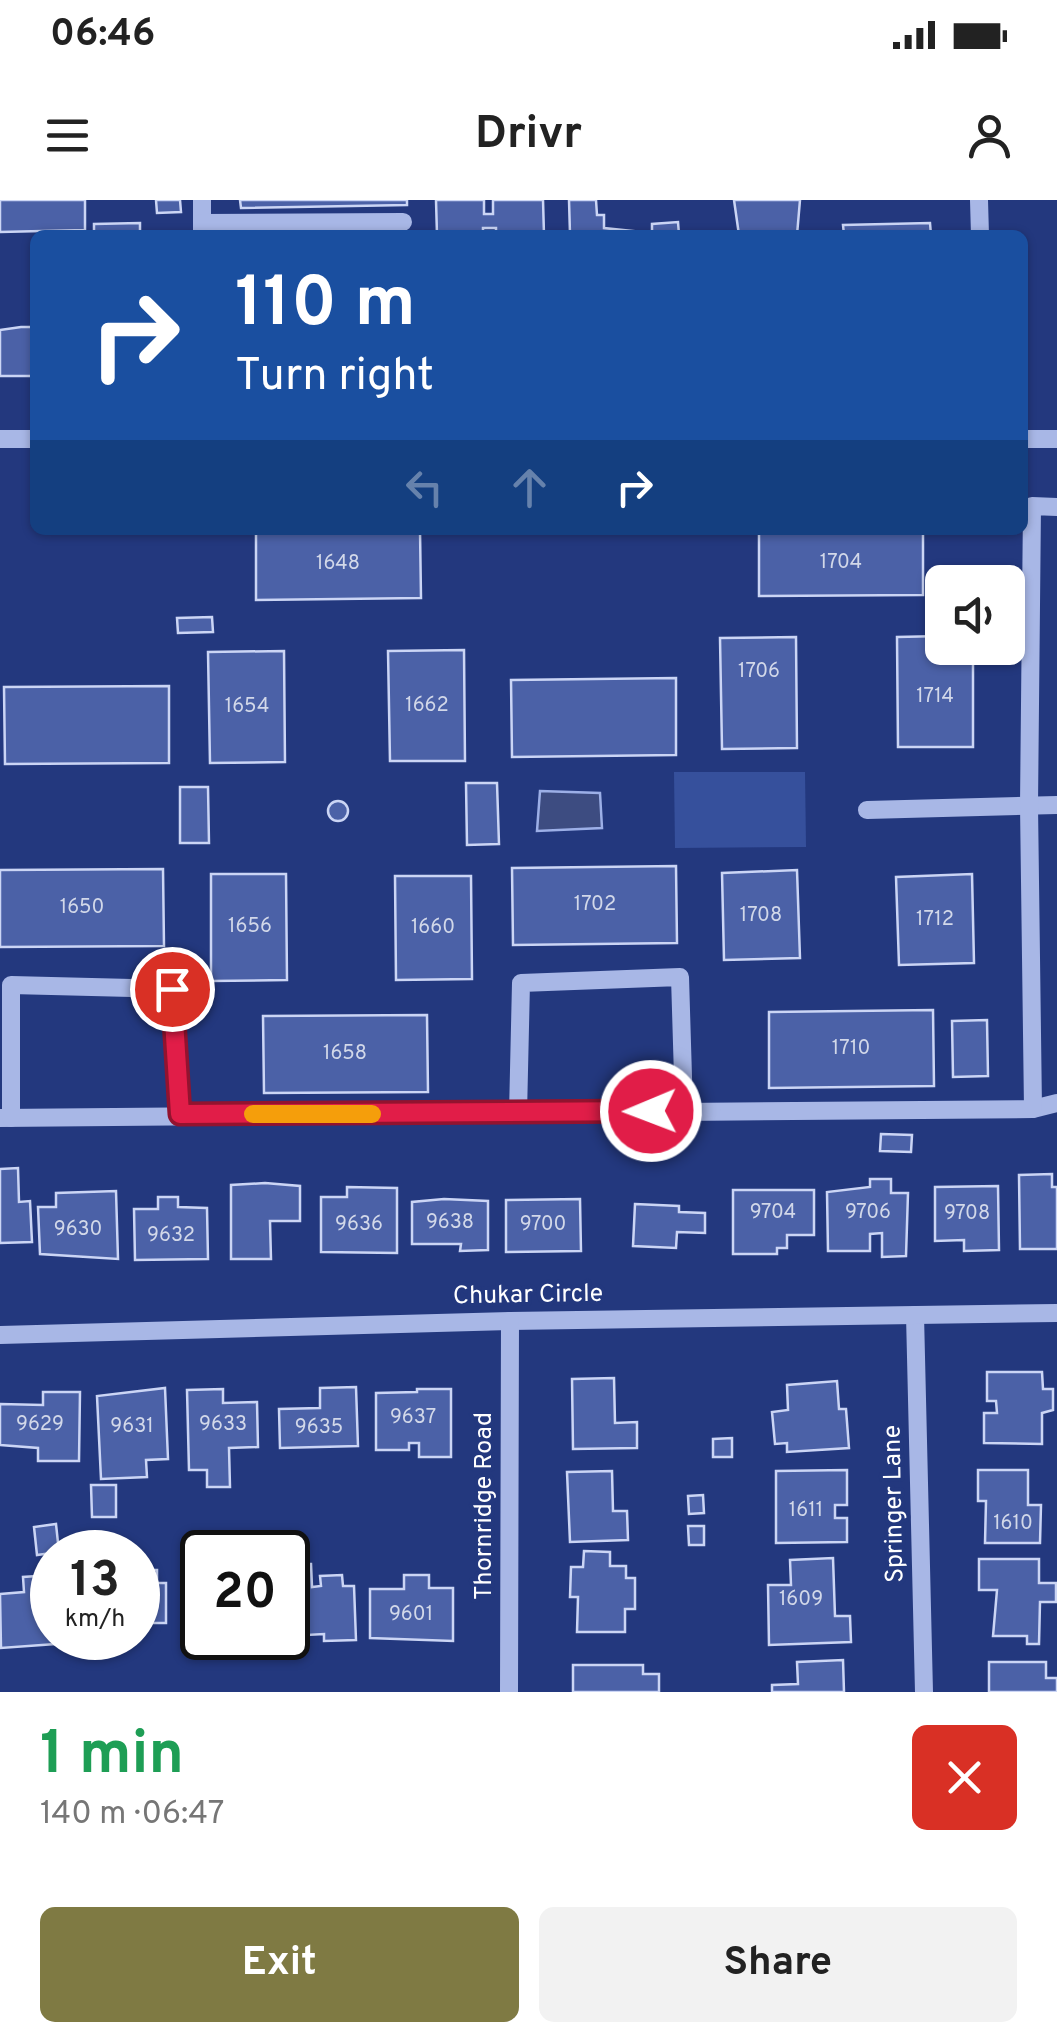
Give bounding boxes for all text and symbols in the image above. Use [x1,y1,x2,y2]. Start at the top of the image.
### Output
text: 06:46 [50,11,155,60]
text: Drivr [475,107,582,164]
icon: menu [40,108,95,163]
icon: person [962,108,1017,163]
text: 110 m [235,262,416,351]
icon: right [70,270,200,400]
text: Turn right [235,349,434,406]
icon: left [397,460,452,515]
icon: ahead [502,460,557,515]
icon: right [607,460,662,515]
house number: 1704 [820,550,862,576]
house number: 1648 [316,551,360,577]
map controls [925,565,1025,665]
button: sound [925,565,1025,665]
house number: 1706 [738,659,780,685]
house number: 1714 [916,684,954,710]
house number: 1662 [405,693,449,719]
house number: 1654 [225,694,269,720]
house number: 1702 [574,892,616,918]
house number: 1650 [60,895,104,921]
house number: 1708 [740,903,782,929]
house number: 1712 [916,907,954,933]
house number: 1656 [228,914,272,940]
house number: 1660 [411,915,455,941]
pin [130,947,215,1032]
icon: arrive [145,962,200,1017]
house number: 1710 [832,1036,870,1062]
house number: 1658 [323,1041,367,1067]
position arrow [599,1059,703,1163]
house number: 9704 [750,1200,796,1226]
house number: 9706 [845,1200,891,1226]
house number: 9708 [944,1201,990,1227]
house number: 9638 [426,1210,474,1236]
house number: 9636 [335,1212,383,1238]
house number: 9700 [520,1212,566,1238]
house number: 9630 [54,1217,102,1243]
house number: 9632 [147,1223,195,1249]
street label: Chukar Circle [453,1279,603,1313]
house number: 9637 [390,1405,436,1431]
house number: 9629 [16,1412,64,1438]
house number: 9633 [199,1412,247,1438]
street label: Thornridge Road [469,1412,501,1600]
house number: 9631 [110,1414,154,1440]
house number: 9635 [295,1415,343,1441]
street label: Springer Lane [878,1425,912,1583]
house number: 1611 [789,1498,823,1524]
house number: 1610 [993,1511,1033,1537]
speed limit sign: 20 [180,1530,310,1660]
text: 13 [70,1551,120,1614]
house number: 1609 [779,1587,823,1613]
house number: 9601 [389,1602,433,1628]
text: km/h [65,1604,125,1636]
text: 1 min [40,1719,184,1795]
button: close [912,1725,1017,1830]
text: 140 m · 06:47 [40,1795,224,1835]
button: Exit [40,1907,519,2022]
button: Share [539,1907,1017,2022]

